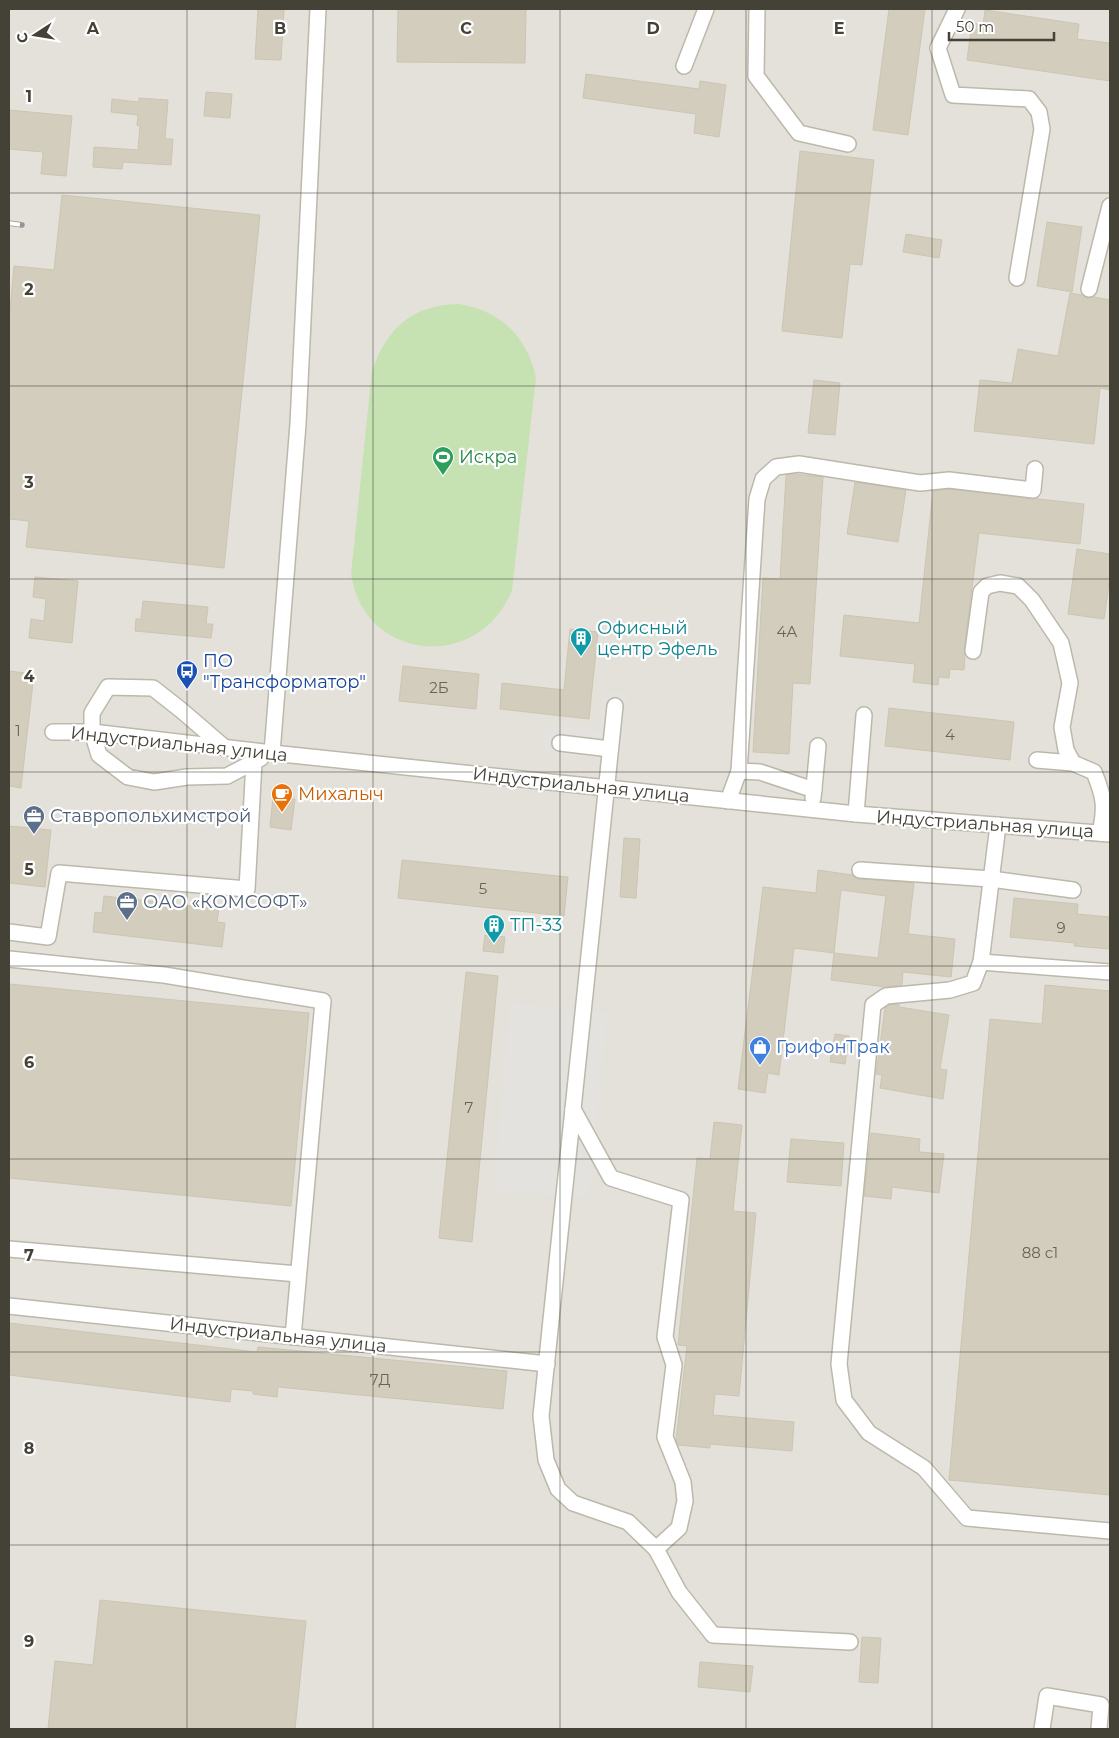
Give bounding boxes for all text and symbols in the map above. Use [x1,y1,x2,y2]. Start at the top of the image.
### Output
north arrow [10,10,60,60]
scale bar [949,10,1054,42]
text: 50 m [956,17,994,36]
text: A [86,19,100,38]
text: B [274,19,286,38]
text: C [460,19,472,38]
text: D [646,19,660,38]
text: E [834,19,844,38]
text: С [12,31,32,45]
text: 1 [26,87,32,106]
text: 2 [24,280,34,299]
sports icon: Искра [431,445,455,476]
place label: Искра [459,446,517,468]
text: 3 [23,473,34,492]
place label: Офисный центр Эфель [597,617,717,660]
house number: 4А [776,622,798,641]
building icon: Офисный центр Эфель [569,626,593,657]
place label: ПО "Трансформатор" [203,650,366,693]
bus stop icon: ПО "Трансформатор" [175,659,199,690]
text: 4 [23,667,35,686]
house number: 2Б [429,678,449,697]
house number: 1 [15,721,21,740]
street label: Индустриальная улица [69,722,289,766]
house number: 4 [945,725,955,744]
street label: Индустриальная улица [471,763,691,807]
cafe icon: Михалыч [270,782,294,813]
place label: Михалыч [298,783,384,805]
office icon: Ставропольхимстрой [22,804,46,835]
place label: Ставропольхимстрой [50,805,251,827]
street label: Индустриальная улица [875,805,1095,843]
text: 5 [24,860,34,879]
house number: 5 [479,879,487,898]
office icon: ОАО «КОМСОФТ» [115,890,139,921]
place label: ОАО «КОМСОФТ» [143,891,308,913]
building icon: ТП-33 [482,913,506,944]
place label: ТП-33 [510,914,562,936]
house number: 9 [1056,918,1066,937]
shop icon: ГрифонТрак [748,1035,772,1066]
place label: ГрифонТрак [776,1036,890,1058]
text: 6 [24,1053,34,1072]
house number: 7 [465,1098,474,1117]
house number: 88 с1 [1022,1243,1058,1262]
text: 7 [24,1246,34,1265]
street label: Индустриальная улица [168,1313,388,1357]
house number: 7Д [370,1370,390,1389]
text: 8 [24,1439,34,1458]
text: 9 [24,1632,34,1651]

